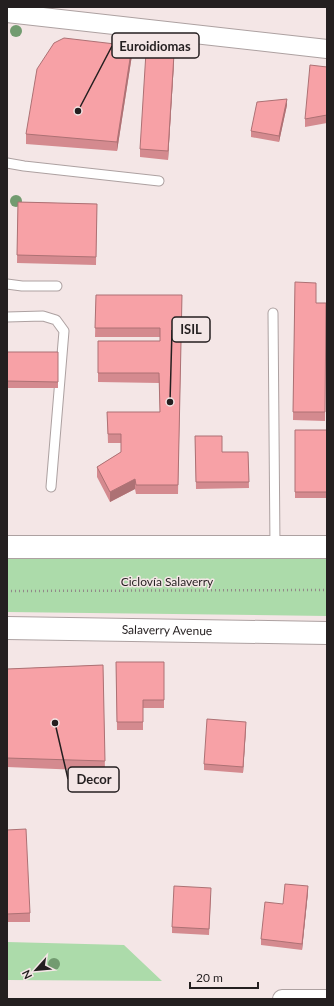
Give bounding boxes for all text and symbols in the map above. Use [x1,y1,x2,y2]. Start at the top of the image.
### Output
callout: Euroidiomas [112,33,199,58]
text: Euroidiomas [119,38,191,54]
callout: ISIL [172,317,210,342]
text: ISIL [180,321,202,337]
street label: Ciclovía Salaverry [121,574,214,589]
street label: Salaverry Avenue [122,622,212,638]
callout: Decor [68,767,119,792]
text: Decor [76,771,112,787]
north arrow [16,950,56,990]
scale bar [190,964,258,990]
text: N [19,968,34,981]
text: 20 m [196,970,223,985]

